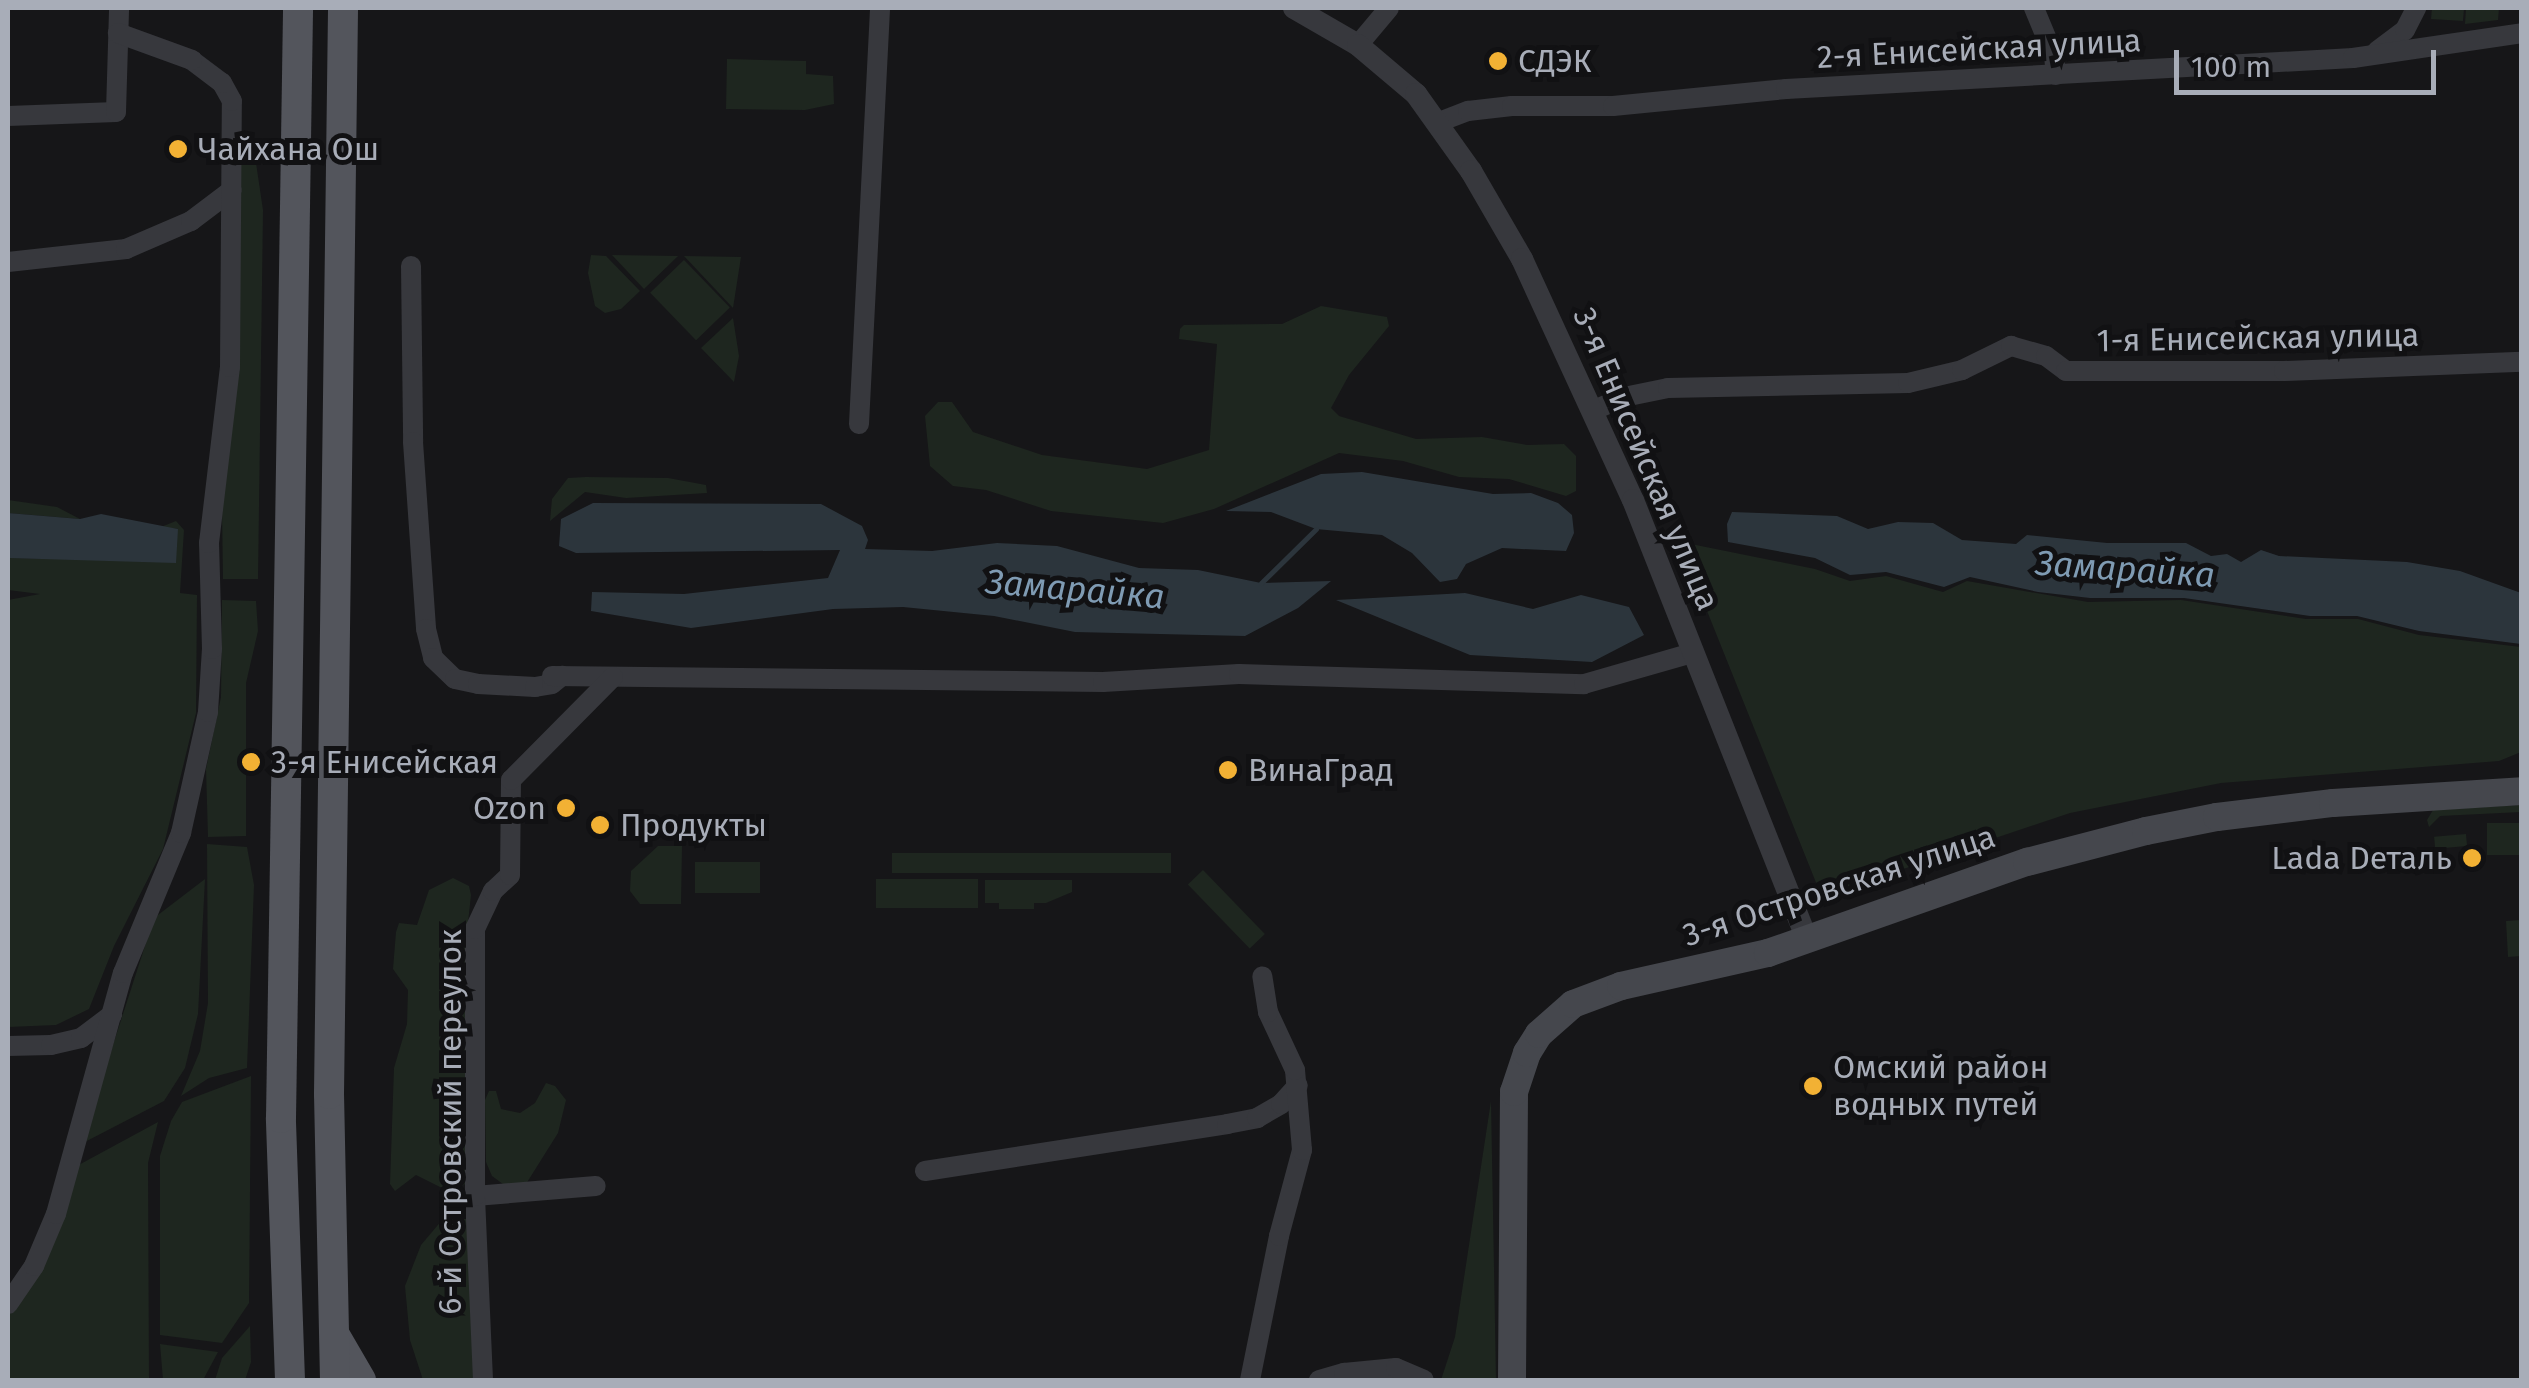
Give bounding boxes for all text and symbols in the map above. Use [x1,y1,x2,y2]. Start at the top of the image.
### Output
street label: 2-я Енисейская улица [1816,21,2142,77]
scale bar [2179,30,2442,92]
place label: СДЭК [1518,42,1592,80]
text: 100 m [2191,49,2271,85]
marker: СДЭК [1487,50,1509,72]
place label: Чайхана Ош [198,130,379,168]
marker: Чайхана Ош [167,138,189,160]
street label: 3-я Енисейская улица [1565,302,1727,616]
street label: 1-я Енисейская улица [2096,316,2420,360]
water label: Замарайка [2034,542,2216,596]
water label: Замарайка [984,560,1166,618]
place label: 3-я Енисейская [271,743,498,781]
marker: 3-я Енисейская [240,751,262,773]
place label: ВинаГрад [1248,751,1393,789]
marker: ВинаГрад [1217,759,1239,781]
place label: Ozon [473,789,546,827]
marker: Ozon [555,797,577,819]
place label: Продукты [620,806,767,844]
marker: Продукты [589,814,611,836]
street label: 3-я Островская улица [1678,817,2000,955]
place label: Lada Dеталь [2271,839,2452,877]
marker: Lada Dеталь [2461,847,2483,869]
street label: 6-й Островский переулок [431,929,469,1315]
place label: Омский район водных путей [1833,1049,2048,1124]
marker: Омский район водных путей [1802,1075,1824,1097]

